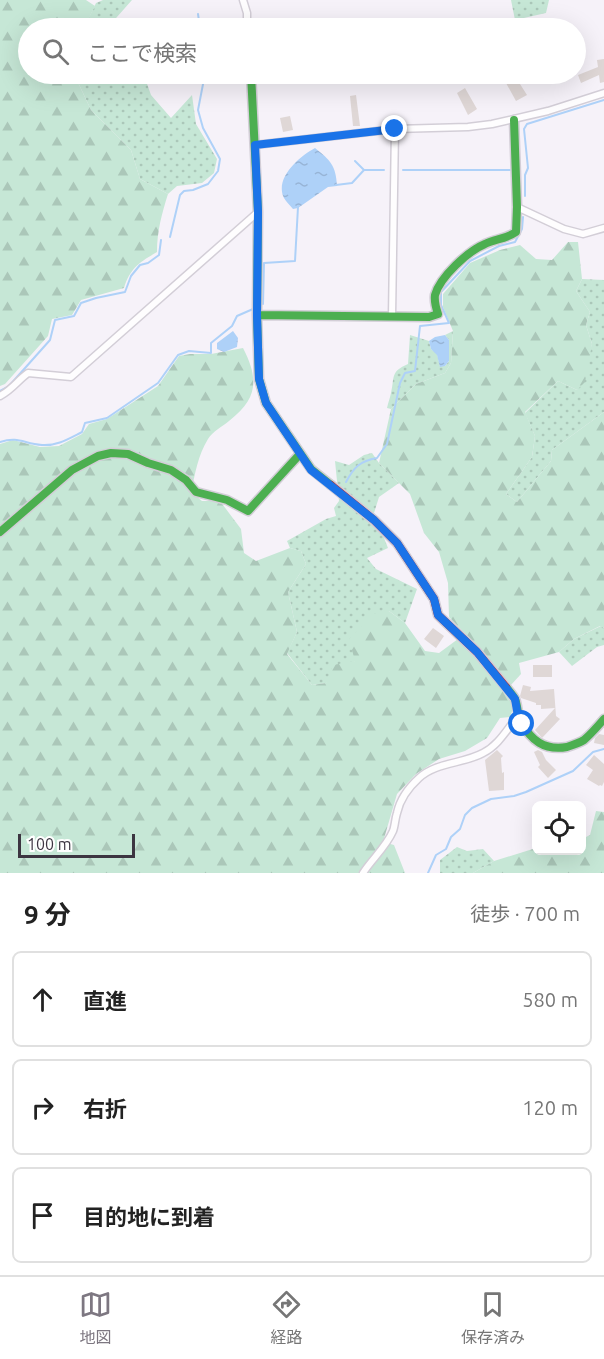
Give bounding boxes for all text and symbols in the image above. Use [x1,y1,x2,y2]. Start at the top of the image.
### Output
search box [18,18,586,84]
icon: search [39,35,72,68]
text: ここで検索 [87,40,197,65]
route end [381,115,407,141]
route start [508,710,534,736]
map controls [532,801,586,855]
button: locate [532,801,586,855]
scale bar [18,831,135,858]
text: 100 m [27,835,72,853]
text: 9 分 [24,900,71,929]
text: 徒歩 · 700 m [470,902,580,925]
icon: ahead [26,983,59,1016]
text: 直進 [83,988,127,1013]
text: 580 m [522,988,578,1011]
icon: right [26,1091,59,1124]
text: 右折 [83,1096,127,1121]
text: 120 m [522,1096,578,1119]
icon: arrive [26,1199,59,1232]
text: 目的地に到着 [83,1204,215,1229]
tab: 地図 [79,1288,112,1348]
tab: 経路 [270,1288,303,1348]
tab: 保存済み [461,1288,525,1348]

